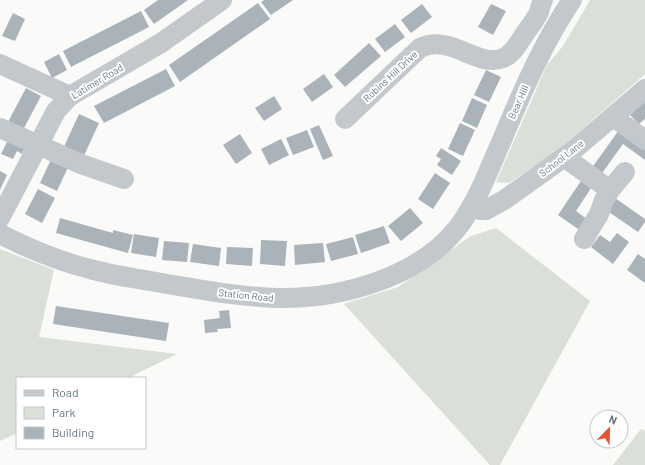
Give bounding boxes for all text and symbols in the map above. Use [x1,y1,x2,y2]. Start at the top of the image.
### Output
street label: Robins Hill Drive [360,48,420,104]
street label: Latimer Road [69,61,125,101]
street label: Bear Hill [505,83,531,121]
street label: School Lane [536,137,586,179]
street label: Station Road [218,286,274,304]
legend [16,377,146,449]
text: Road [52,385,79,399]
text: Park [52,405,76,419]
north arrow [589,409,629,449]
text: N [607,412,619,427]
text: Building [52,425,94,439]

